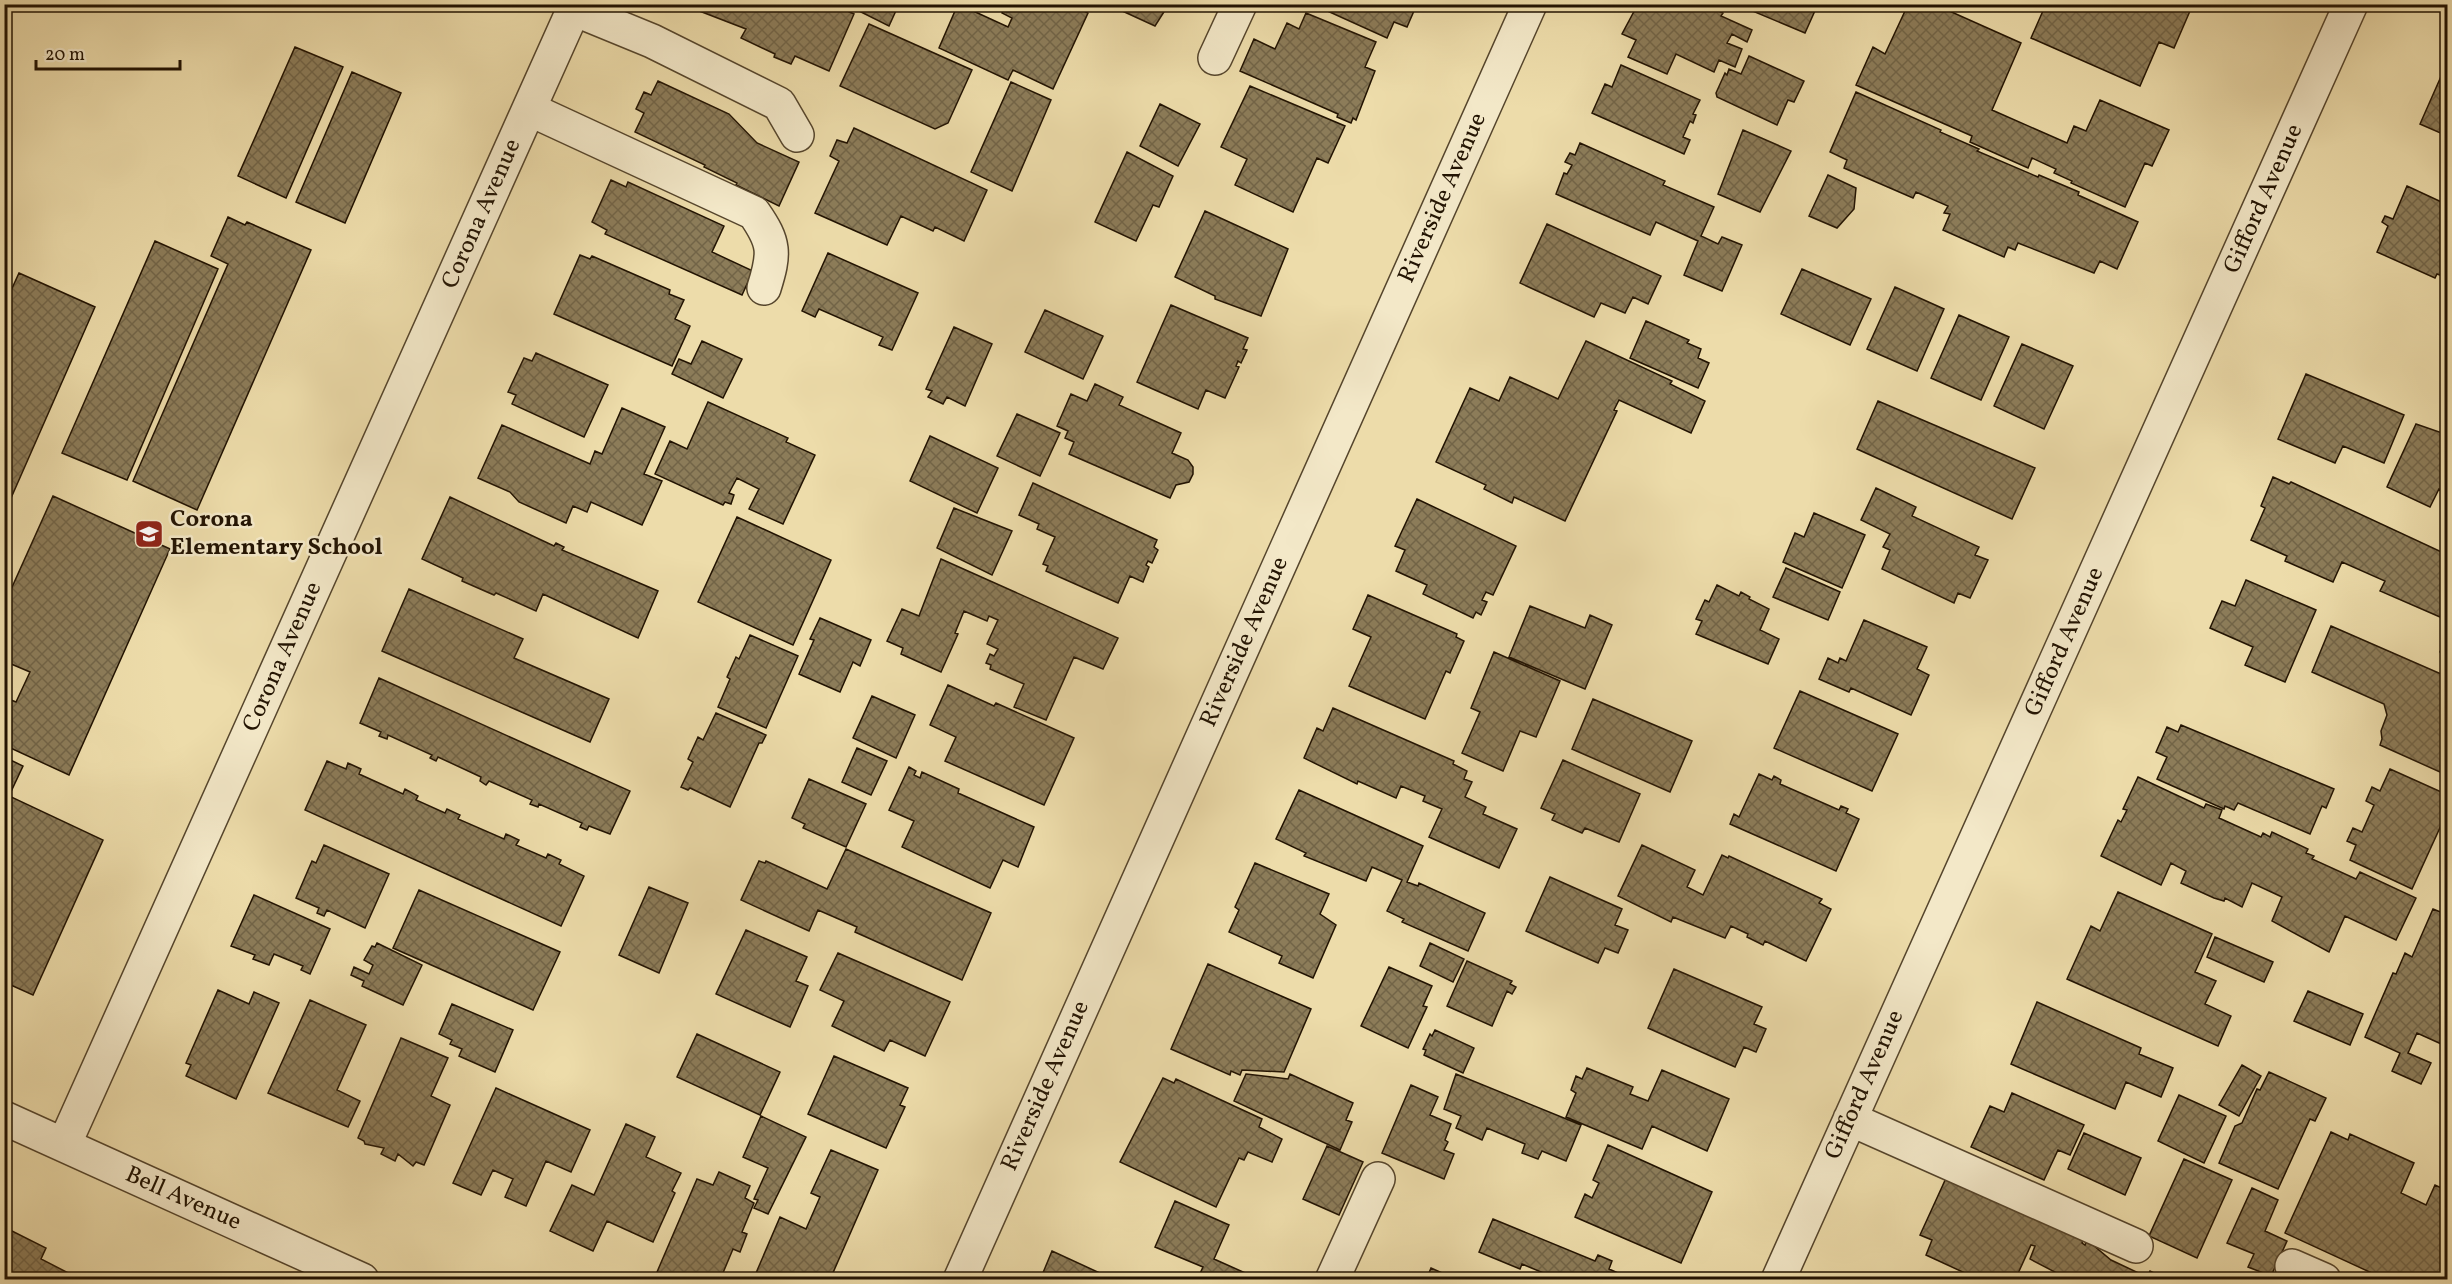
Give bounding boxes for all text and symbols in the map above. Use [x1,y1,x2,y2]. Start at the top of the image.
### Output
scale bar [36,33,180,71]
text: 20 m [45,43,85,68]
street label: Riverside Avenue [1390,107,1496,289]
street label: Gifford Avenue [2216,119,2312,279]
street label: Corona Avenue [434,134,530,294]
place label: Corona Elementary School [170,503,383,565]
school or university icon: Corona Elementary School [133,518,165,550]
street label: Riverside Avenue [1192,551,1298,733]
street label: Gifford Avenue [2017,562,2113,722]
street label: Corona Avenue [235,577,331,737]
street label: Riverside Avenue [993,995,1099,1177]
street label: Gifford Avenue [1817,1005,1913,1165]
street label: Bell Avenue [119,1158,247,1240]

